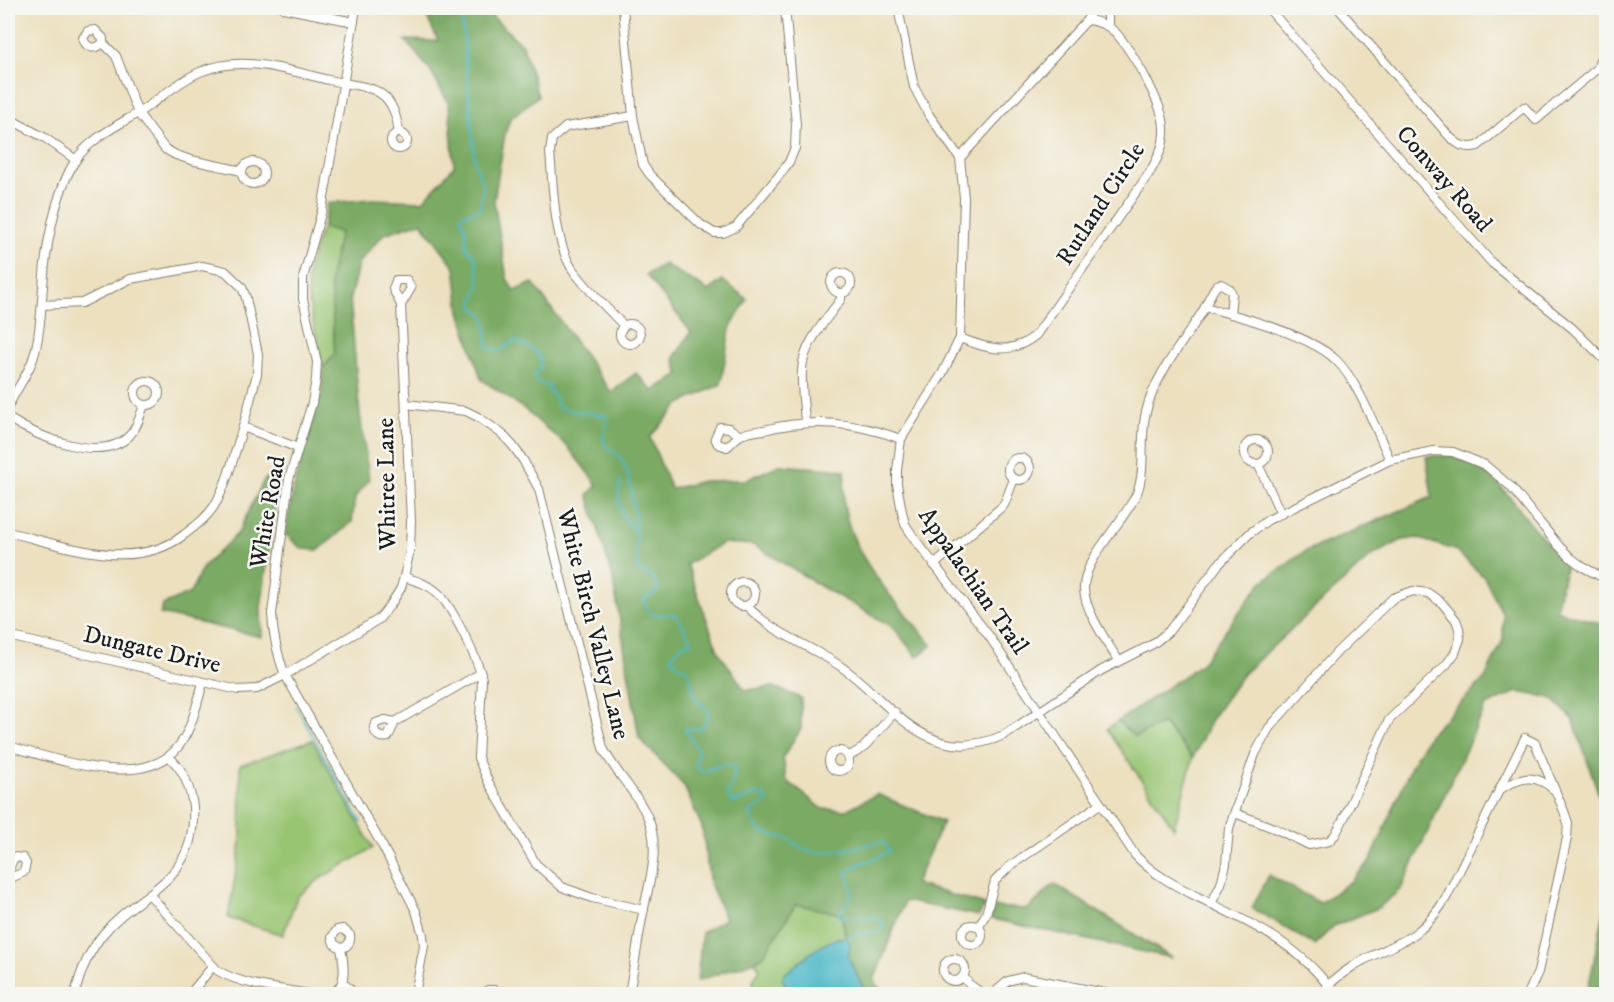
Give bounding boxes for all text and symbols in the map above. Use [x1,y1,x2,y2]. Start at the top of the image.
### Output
street label: Conway Road [1389,119,1499,239]
street label: Rutland Circle [1050,137,1152,271]
street label: Whitree Lane [371,417,403,552]
street label: White Road [243,453,293,572]
street label: Appalachian Trail [911,502,1035,661]
street label: White Birch Valley Lane [550,504,636,743]
street label: Dungate Drive [80,620,224,680]

